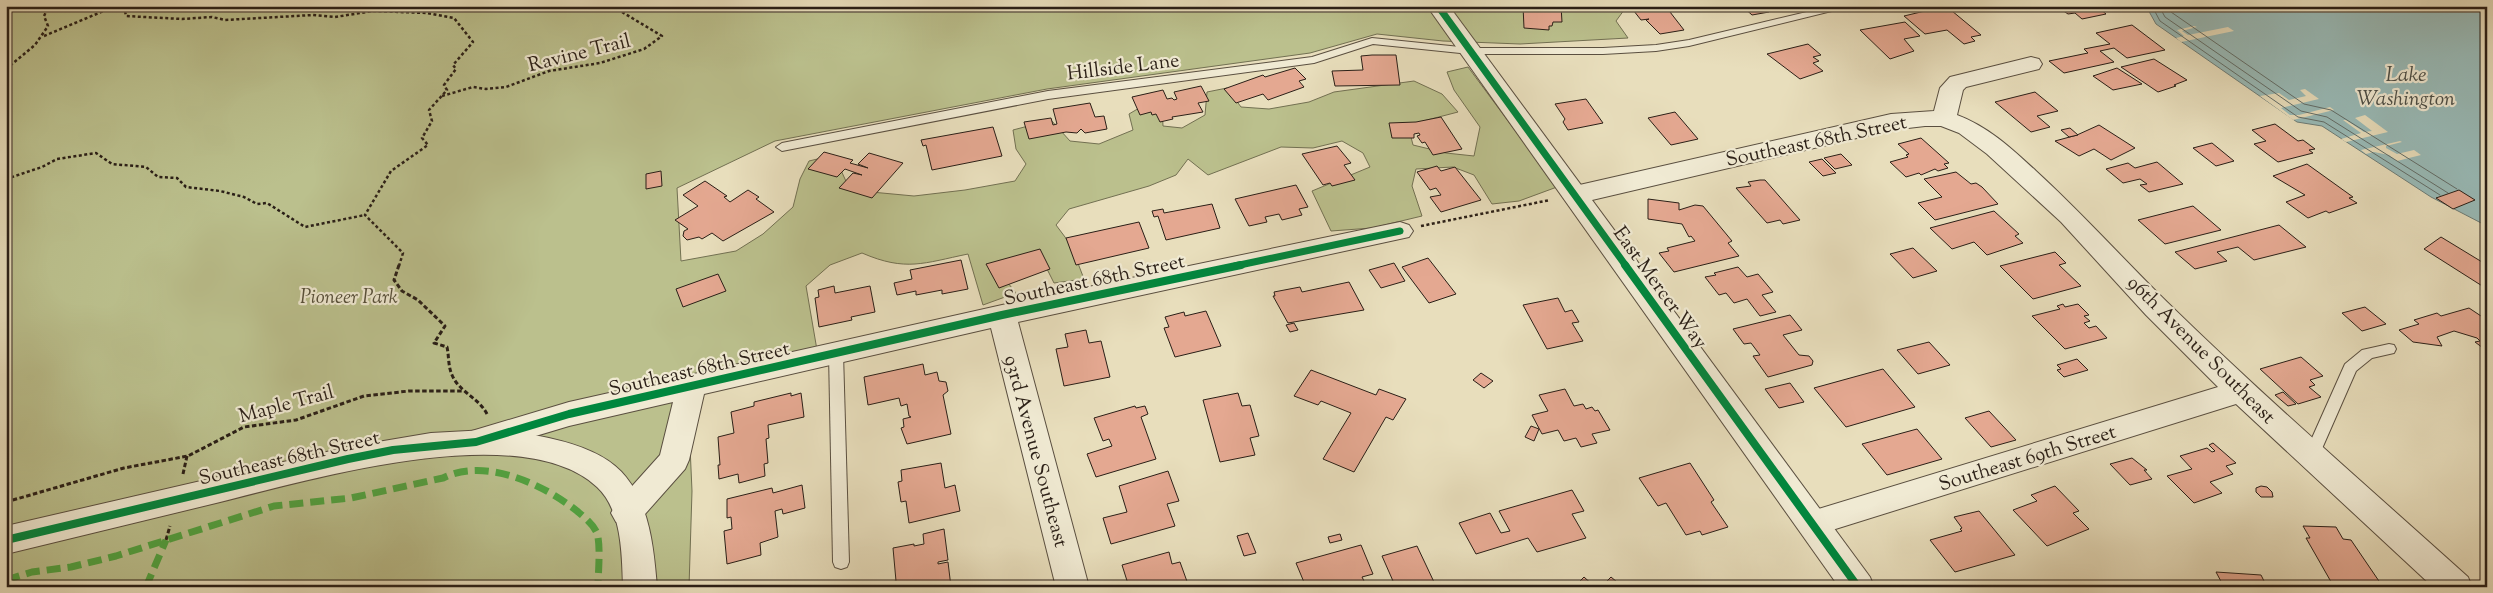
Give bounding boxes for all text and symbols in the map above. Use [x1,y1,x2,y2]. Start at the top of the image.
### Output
street label: Ravine Trail [525,28,634,81]
street label: Hillside Lane [1065,47,1181,90]
water label: Lake Washington [2357,61,2455,115]
street label: Southeast 68th Street [1723,109,1910,176]
street label: East Mercer Way [1605,221,1713,356]
street label: Southeast 68th Street [1001,248,1188,315]
street label: 96th Avenue Southeast [2119,270,2281,432]
park label: Pioneer Park [300,284,398,313]
street label: Southeast 68th Street [606,336,793,405]
street label: 93rd Avenue Southeast [995,352,1074,551]
street label: Maple Trail [236,379,338,432]
street label: Southeast 69th Street [1935,419,2120,500]
street label: Southeast 68th Street [196,425,383,494]

